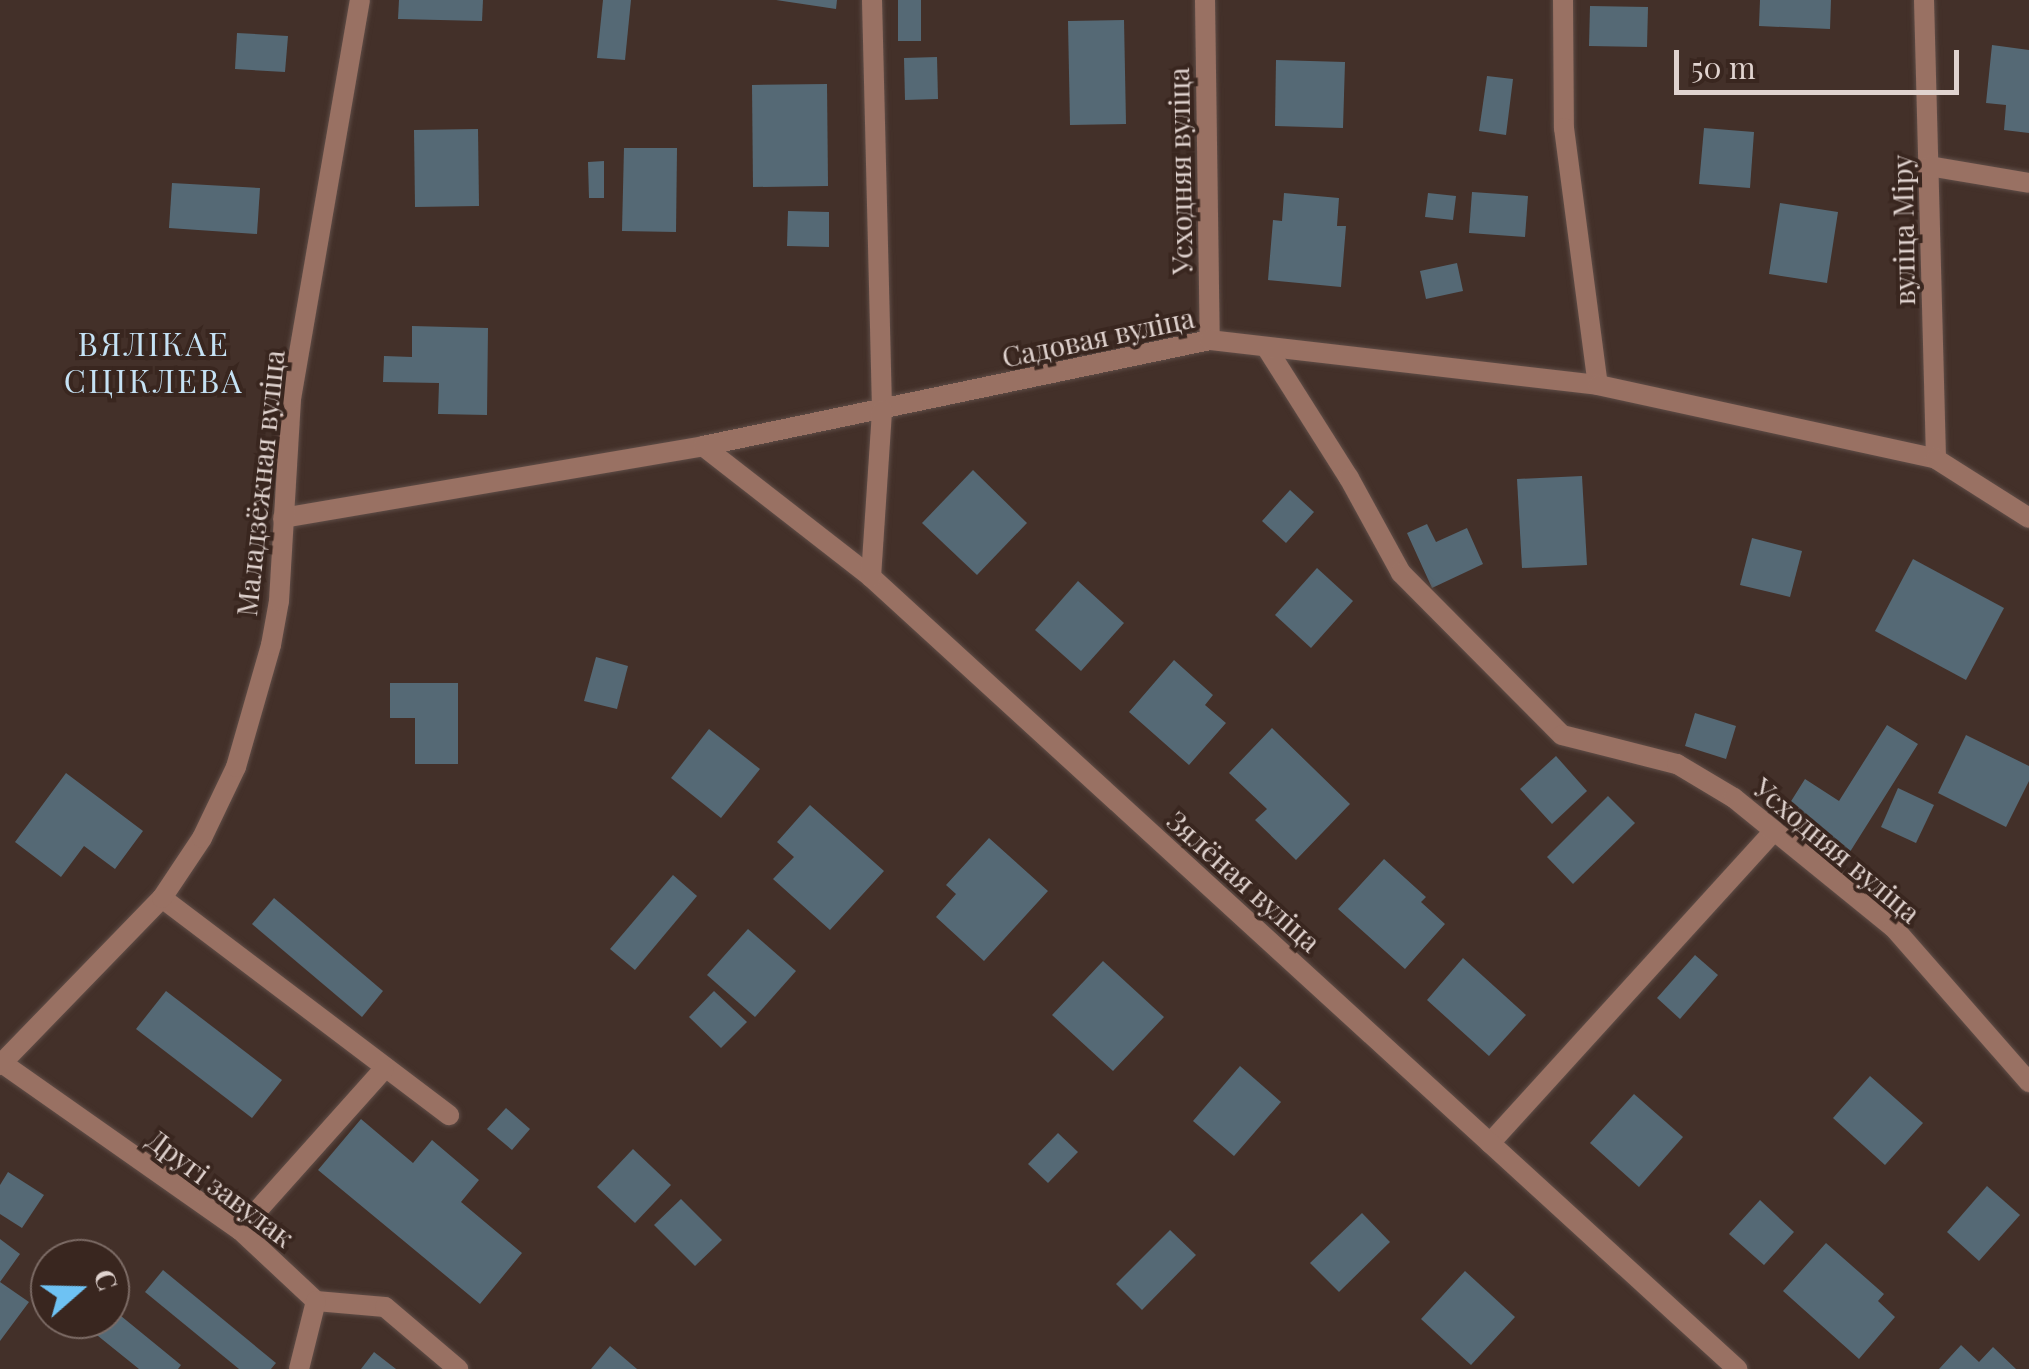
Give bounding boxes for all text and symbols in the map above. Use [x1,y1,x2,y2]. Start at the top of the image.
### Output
scale bar [1679,30,1964,92]
text: 50 m [1691,47,1756,87]
street label: Усходняя вуліца [1161,67,1199,275]
street label: вуліца Міру [1885,154,1921,306]
street label: Садовая вуліца [999,300,1197,374]
district label: ВЯЛІКАЕ СЦІКЛЕВА [64,325,244,400]
street label: Маладзёжная вуліца [229,348,291,618]
street label: Усходняя вуліца [1747,771,1927,929]
street label: Зялёная вуліца [1160,803,1328,959]
street label: Другі завулак [141,1122,301,1254]
north arrow [30,1239,130,1339]
text: С [86,1264,128,1295]

